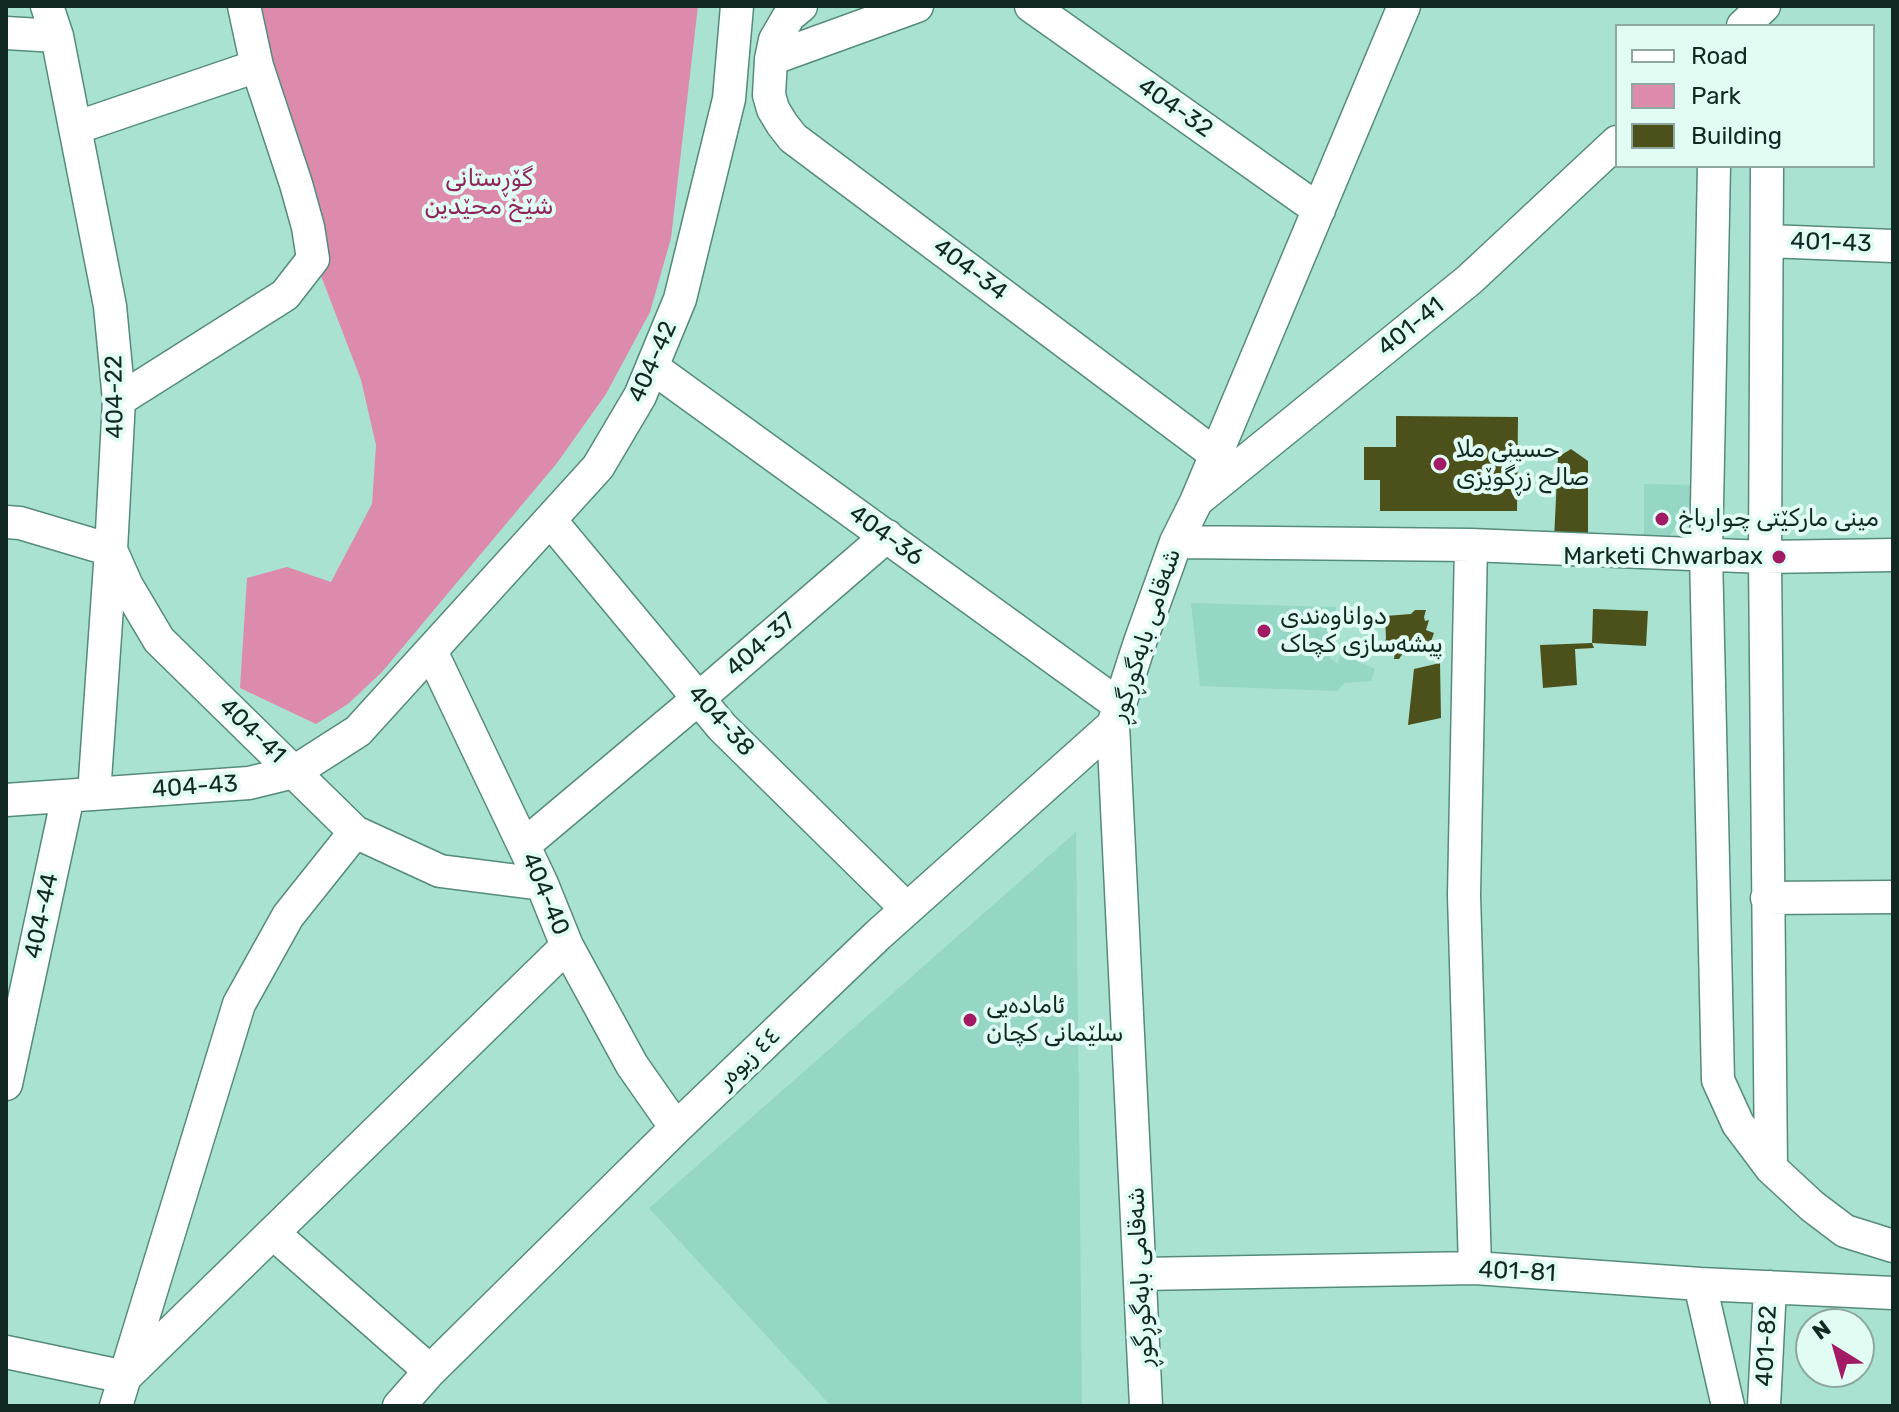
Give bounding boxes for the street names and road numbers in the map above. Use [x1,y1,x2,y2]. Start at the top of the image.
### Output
street label: 404-32 [1132,72,1218,144]
street label: 401-43 [1790,227,1872,259]
street label: 404-34 [927,233,1013,307]
street label: 401-41 [1372,292,1450,362]
street label: 404-42 [622,317,684,407]
street label: 404-22 [100,355,130,439]
street label: 404-36 [843,499,929,573]
street label: شەقامی بابەگوڕگوڕ [1104,545,1188,725]
street label: 404-37 [720,607,802,683]
street label: 404-38 [682,679,760,763]
street label: 404-41 [213,692,291,770]
street label: 404-43 [151,770,239,804]
street label: 404-40 [515,848,575,940]
street label: 404-44 [19,871,65,961]
street label: ٤٤ زیوەر [712,1021,786,1095]
street label: شەقامی بابەگوڕگوڕ [1122,1186,1160,1368]
street label: 401-81 [1478,1256,1556,1288]
street label: 401-82 [1750,1305,1784,1387]

